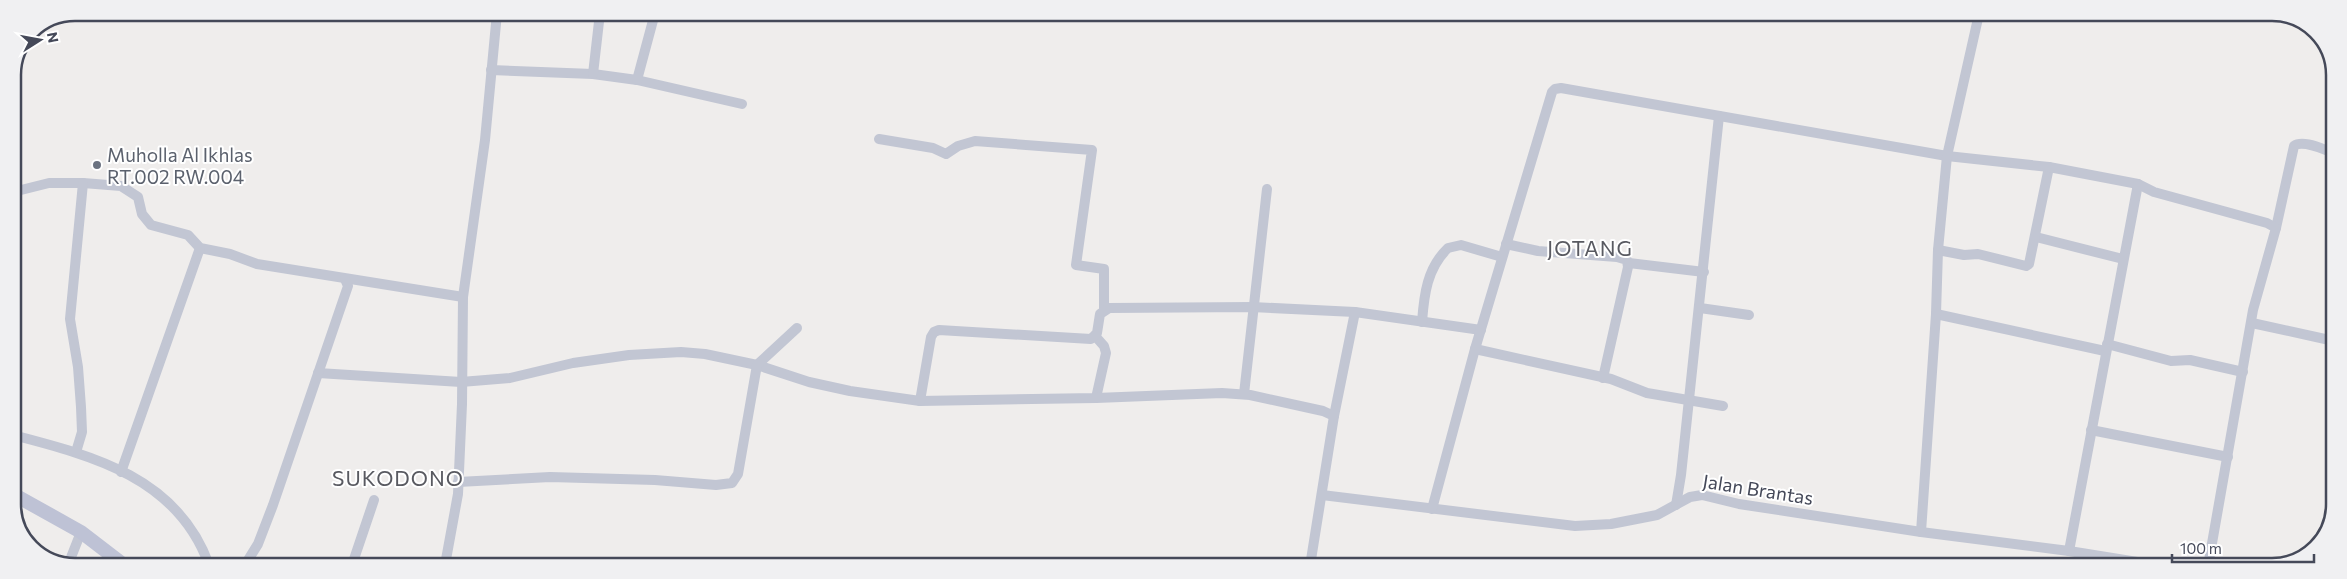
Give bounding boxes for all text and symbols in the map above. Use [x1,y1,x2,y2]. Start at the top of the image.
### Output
north arrow [15,15,65,65]
text: N [44,31,63,44]
place label: Muholla Al Ikhlas RT.002 RW.004 [107,143,253,188]
marker: Muholla Al Ikhlas RT.002 RW.004 [91,159,103,171]
district label: JOTANG [1547,235,1633,260]
district label: SUKODONO [332,465,464,490]
street label: Jalan Brantas [1701,469,1815,509]
scale bar [2172,532,2314,564]
text: 100 m [2180,539,2222,557]

